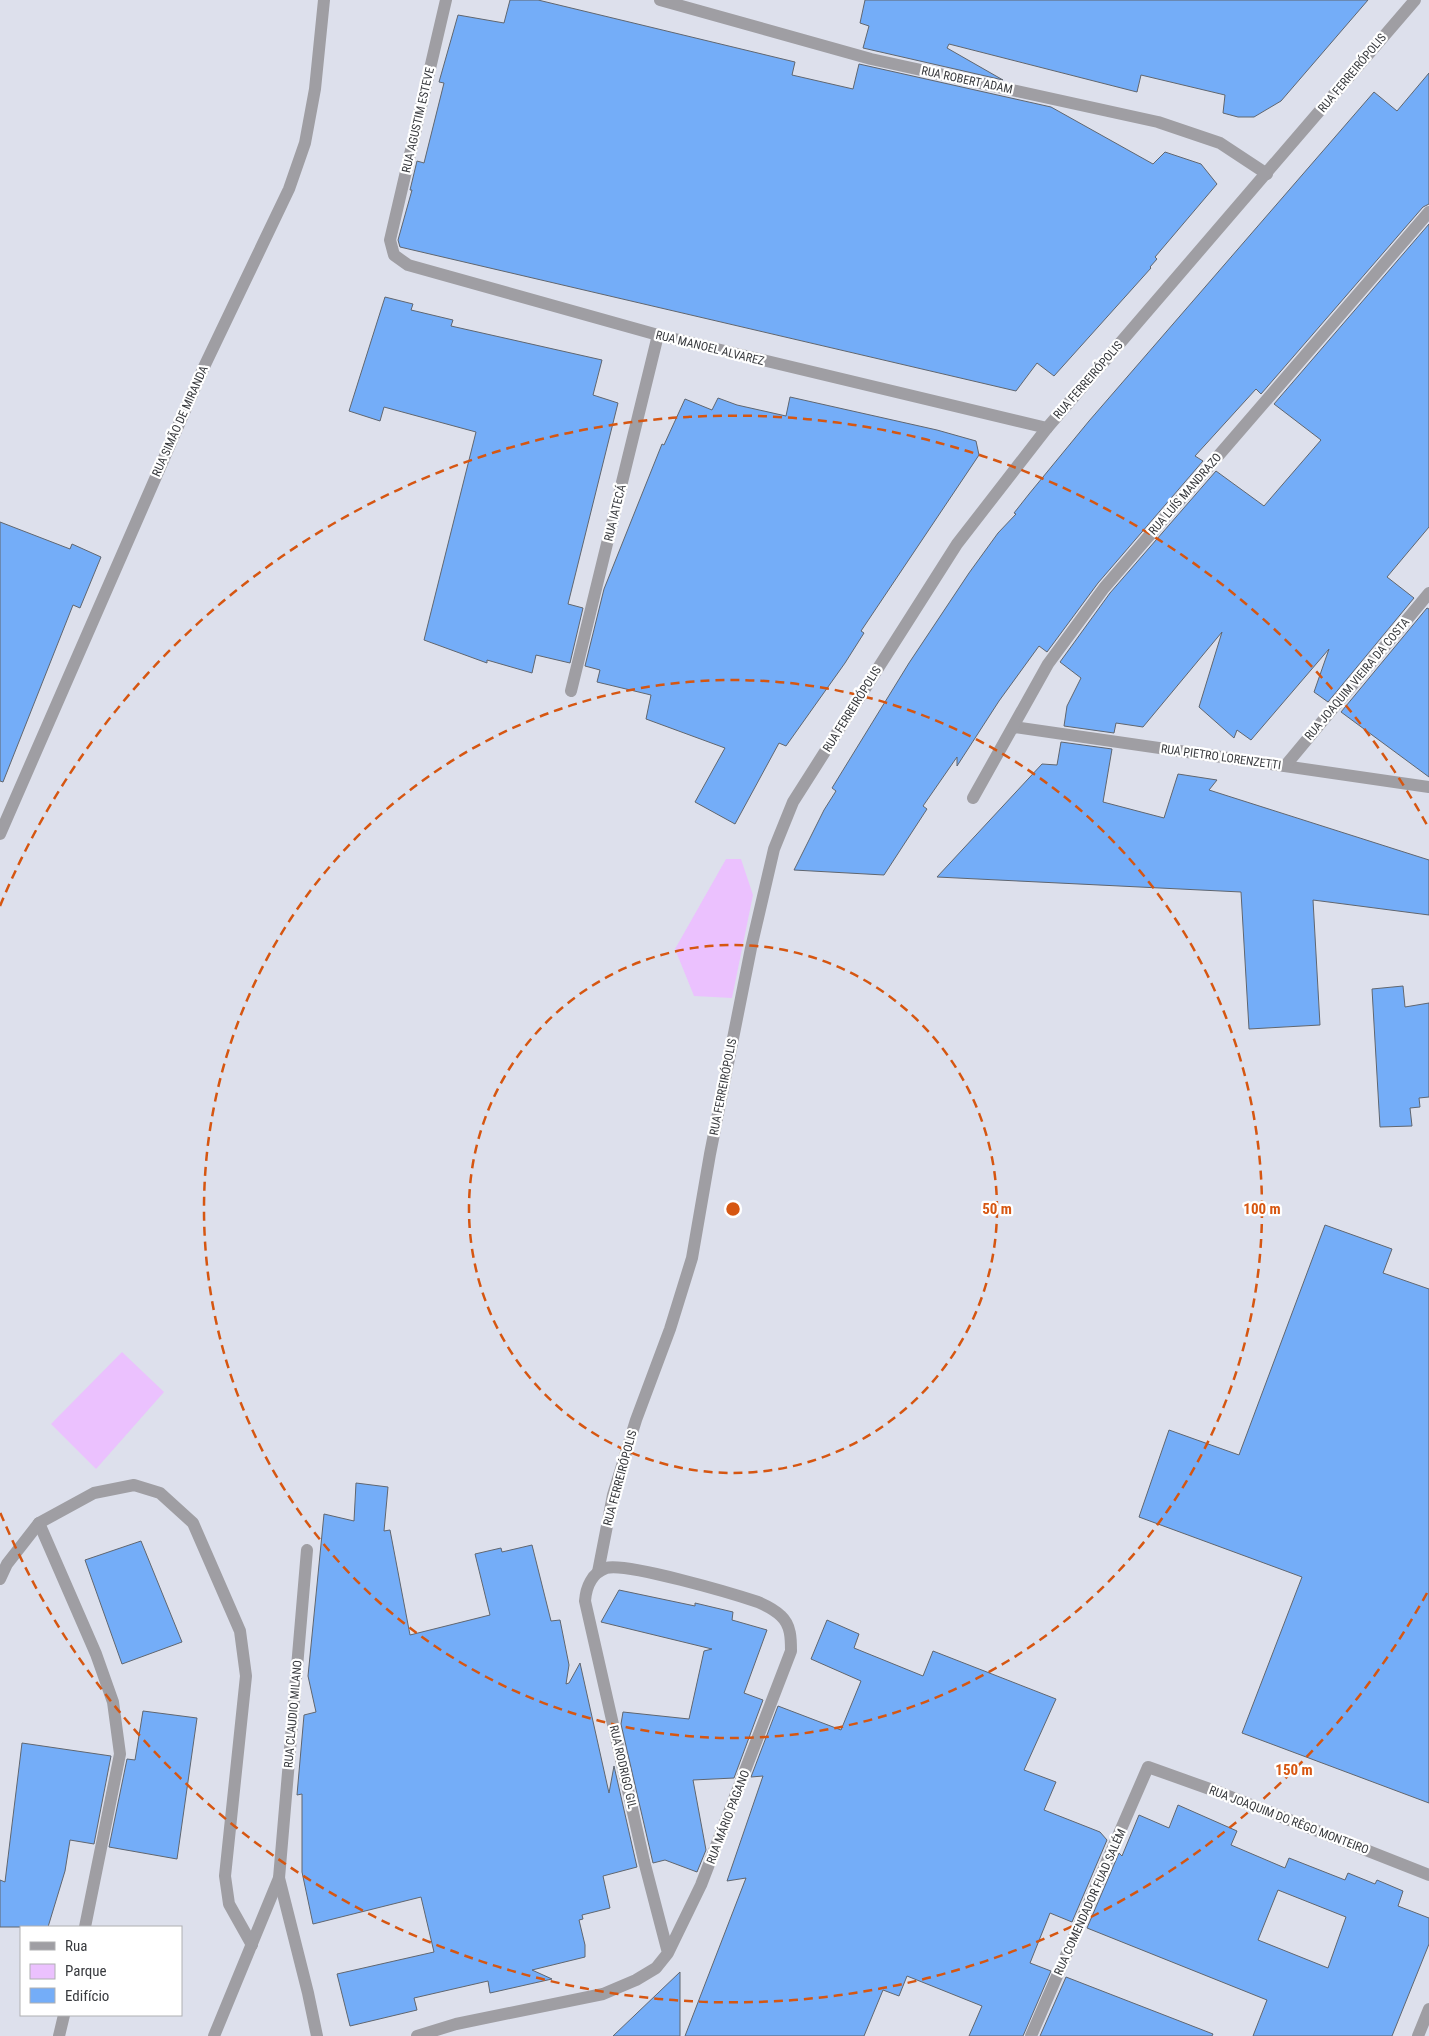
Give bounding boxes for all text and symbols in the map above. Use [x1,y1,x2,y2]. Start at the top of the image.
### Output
street label: RUA FERREIRÓPOLIS [1314,30,1389,115]
street label: RUA ROBERT ADAM [920,63,1014,97]
street label: RUA AGUSTIM ESTEVE [399,66,437,174]
street label: RUA MANOEL ALVAREZ [654,328,766,368]
street label: RUA FERREIRÓPOLIS [1050,338,1126,422]
street label: RUA SIMÃO DE MIRANDA [147,363,211,479]
street label: RUA LUÍS MANDRAZO [1145,450,1224,538]
street label: RUA IATECÁ [600,483,629,543]
street label: RUA JOAQUIM VIEIRA DA COSTA [1302,615,1412,743]
street label: RUA FERREIRÓPOLIS [819,663,884,754]
street label: RUA PIETRO LORENZETTI [1160,742,1282,772]
street label: RUA FERREIRÓPOLIS [706,1037,739,1137]
centre of rings [724,1200,742,1218]
text: 50 m [982,1200,1012,1218]
text: 100 m [1243,1200,1281,1218]
street label: RUA FERREIRÓPOLIS [600,1428,640,1527]
street label: RUA CLAUDIO MILANO [281,1660,305,1768]
street label: RUA RODRIGO GIL [607,1724,639,1810]
text: 150 m [1275,1761,1313,1779]
street label: RUA MÁRIO PAGANO [703,1768,752,1866]
street label: RUA JOAQUIM DO RÊGO MONTEIRO [1207,1782,1371,1857]
street label: RUA COMENDADOR FUAD SALÉM [1050,1826,1129,1977]
legend [20,1926,182,2016]
text: Rua [65,1937,87,1955]
text: Parque [65,1962,107,1980]
text: Edifício [65,1987,109,2005]

